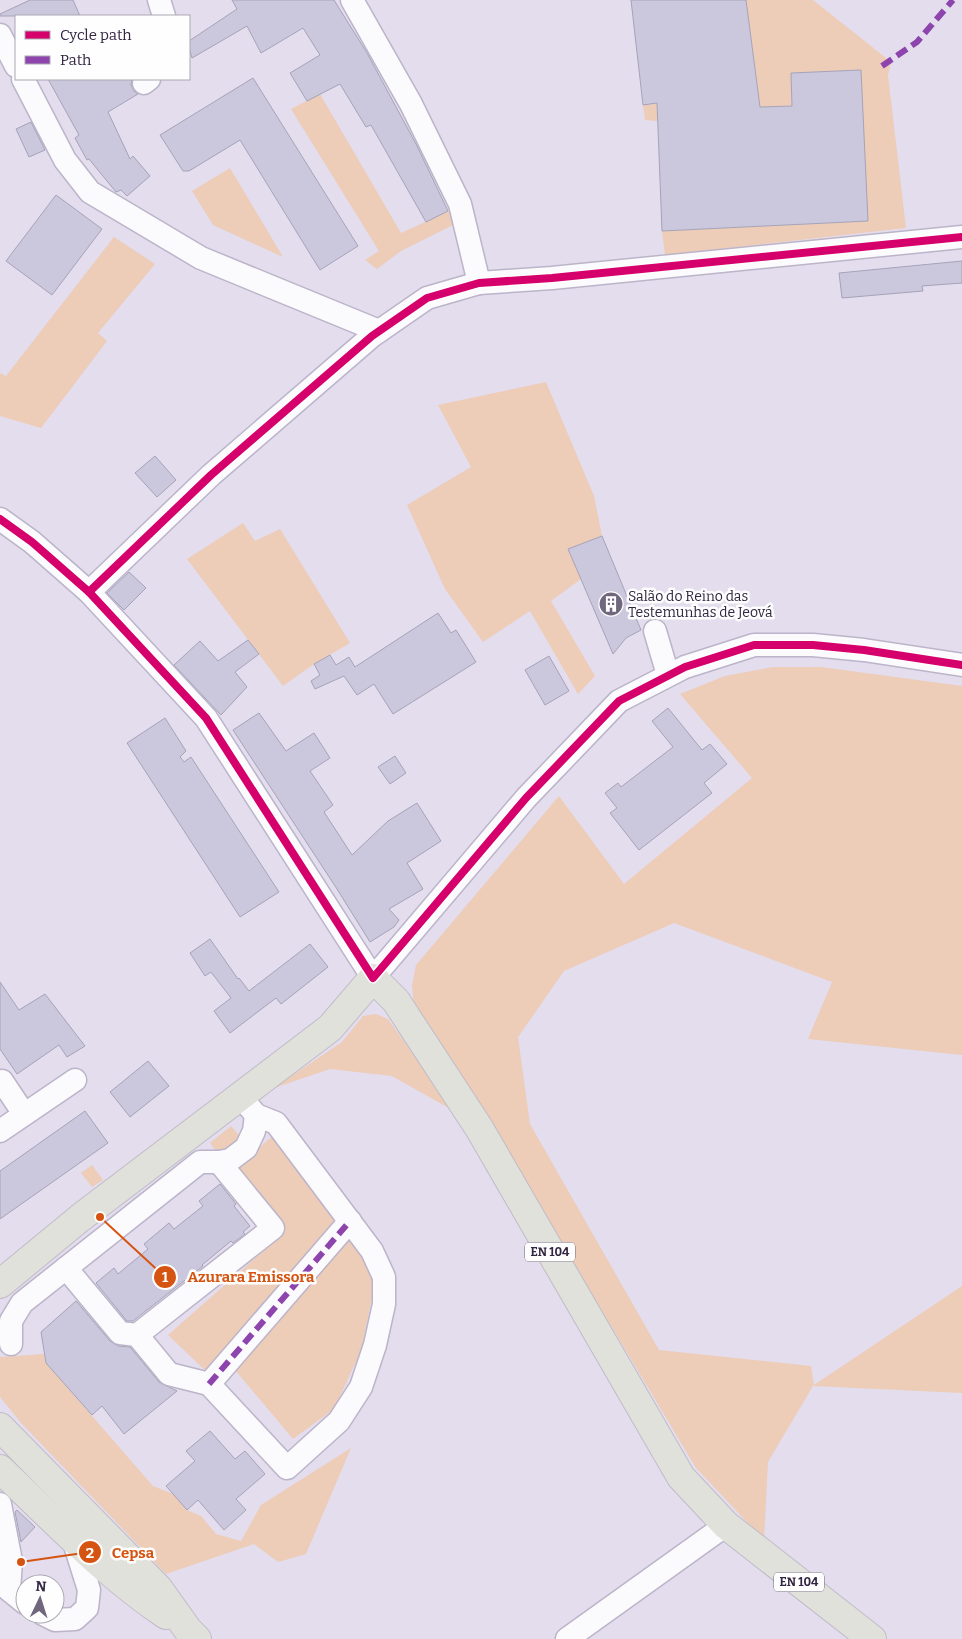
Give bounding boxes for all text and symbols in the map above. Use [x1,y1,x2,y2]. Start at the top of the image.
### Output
legend [15,15,190,80]
text: Cycle path [60,26,132,44]
text: Path [60,51,92,69]
place label: Salão do Reino das Testemunhas de Jeová [628,588,773,621]
building icon: Salão do Reino das Testemunhas de Jeová [598,591,624,617]
road number: EN 104 [525,1242,575,1262]
callout: Azurara Emissora [153,1262,325,1292]
text: 1 [162,1268,169,1286]
text: Azurara Emissora [188,1268,315,1286]
callout: Cepsa [77,1537,165,1567]
text: 2 [86,1544,94,1562]
text: Cepsa [112,1544,155,1562]
road number: EN 104 [774,1572,824,1591]
north arrow [15,1574,65,1624]
text: N [35,1578,47,1595]

